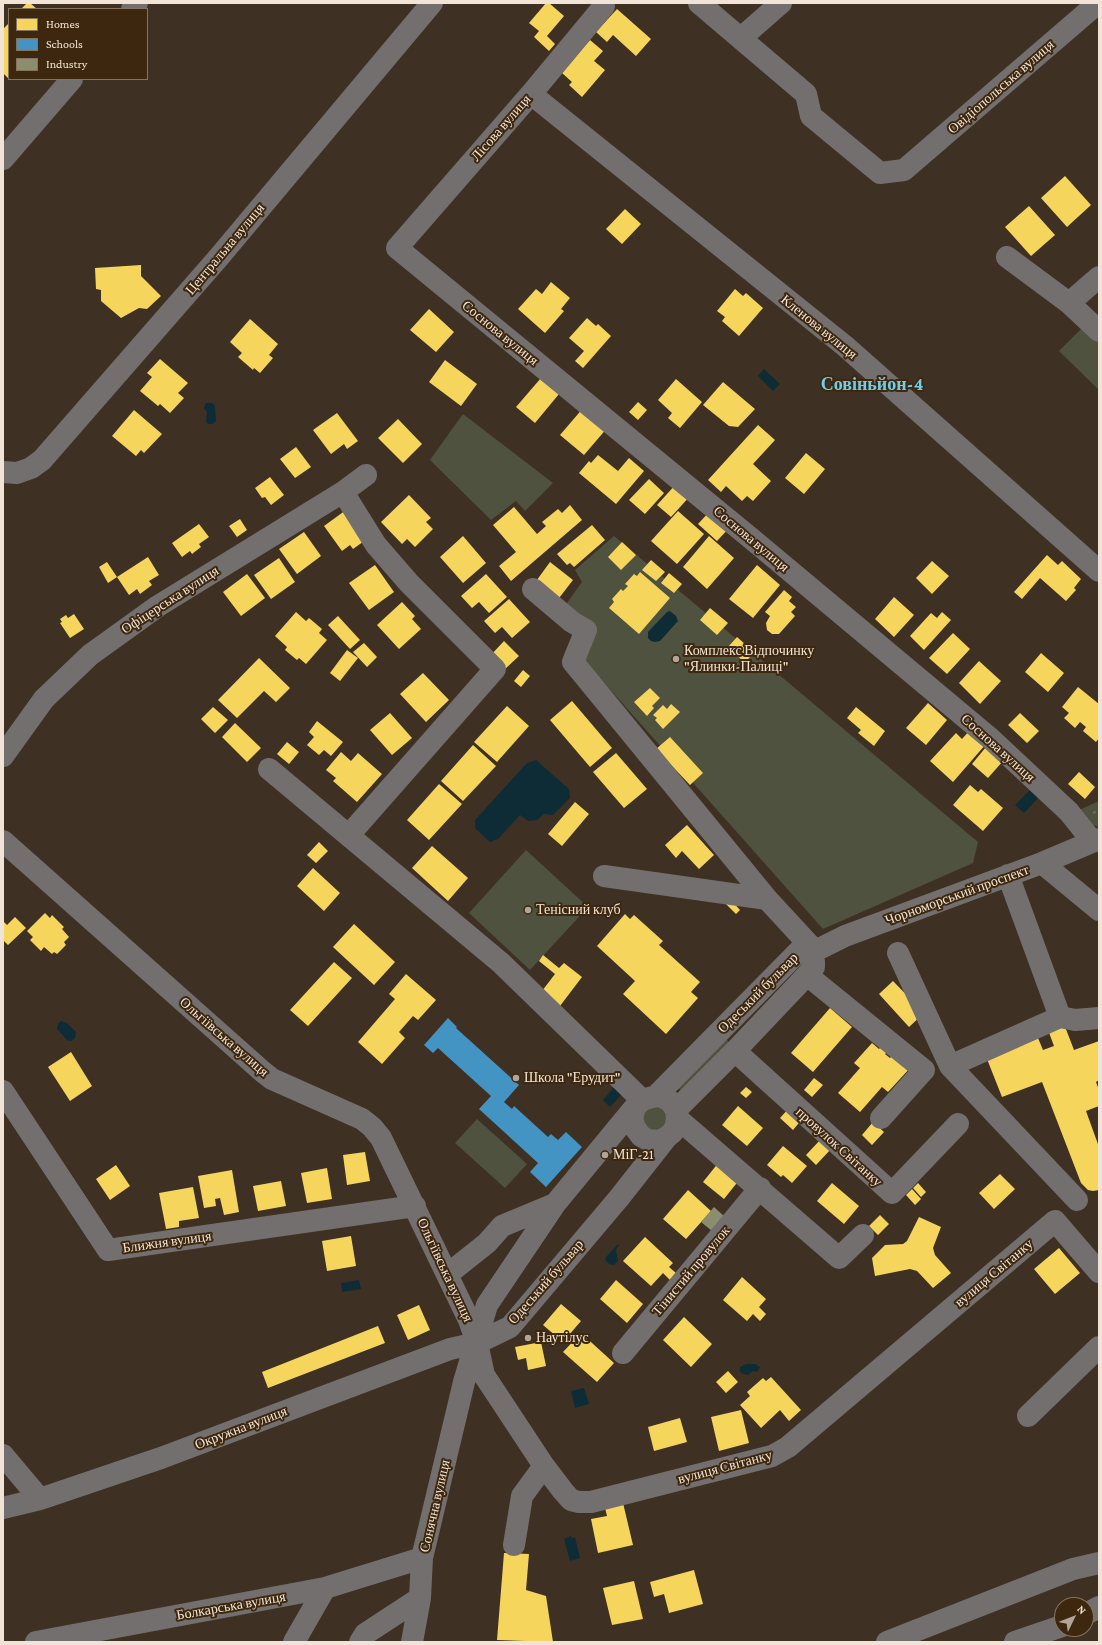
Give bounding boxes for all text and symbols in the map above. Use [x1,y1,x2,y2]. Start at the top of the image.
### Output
legend [8,8,148,80]
text: Homes [46,17,79,31]
street label: Овідіопольська вулиця [944,36,1058,138]
text: Schools [46,37,83,51]
text: Industry [46,57,87,71]
street label: Лісова вулиця [468,91,534,165]
street label: Центральна вулиця [182,200,268,298]
street label: Кленова вулиця [777,291,861,363]
street label: Соснова вулиця [458,297,542,369]
district label: Совіньйон-4 [821,373,923,395]
street label: Соснова вулиця [710,502,792,576]
street label: Офіцерська вулиця [118,562,222,638]
place label: Комплекс Відпочинку "Ялинки-Палиці" [684,643,814,676]
marker: Комплекс Відпочинку "Ялинки-Палиці" [671,654,681,664]
street label: Соснова вулиця [958,710,1038,786]
street label: Чорноморський проспект [883,861,1031,929]
place label: Тенісний клуб [536,902,621,918]
marker: Тенісний клуб [523,905,533,915]
street label: Одеський бульвар [714,949,802,1037]
street label: Ольгіївська вулиця [176,994,272,1080]
place label: Школа "Ерудит" [524,1070,621,1086]
marker: Школа "Ерудит" [511,1073,521,1083]
street label: провулок Світанку [792,1104,886,1190]
place label: МіГ-21 [613,1147,654,1163]
marker: МіГ-21 [600,1150,610,1160]
street label: Ольгіївська вулиця [414,1215,476,1325]
street label: Тінистий провулок [649,1223,733,1319]
street label: Ближня вулиця [122,1227,212,1257]
street label: вулиця Світанку [951,1235,1037,1311]
street label: Одеський бульвар [505,1236,587,1328]
place label: Наутілус [536,1330,589,1346]
marker: Наутілус [523,1333,533,1343]
street label: Окружна вулиця [192,1403,290,1453]
street label: вулиця Світанку [676,1446,774,1488]
street label: Сонячна вулиця [416,1458,454,1554]
street label: Болкарська вулиця [175,1588,287,1624]
north arrow [1054,1597,1094,1637]
text: N [1075,1603,1089,1616]

